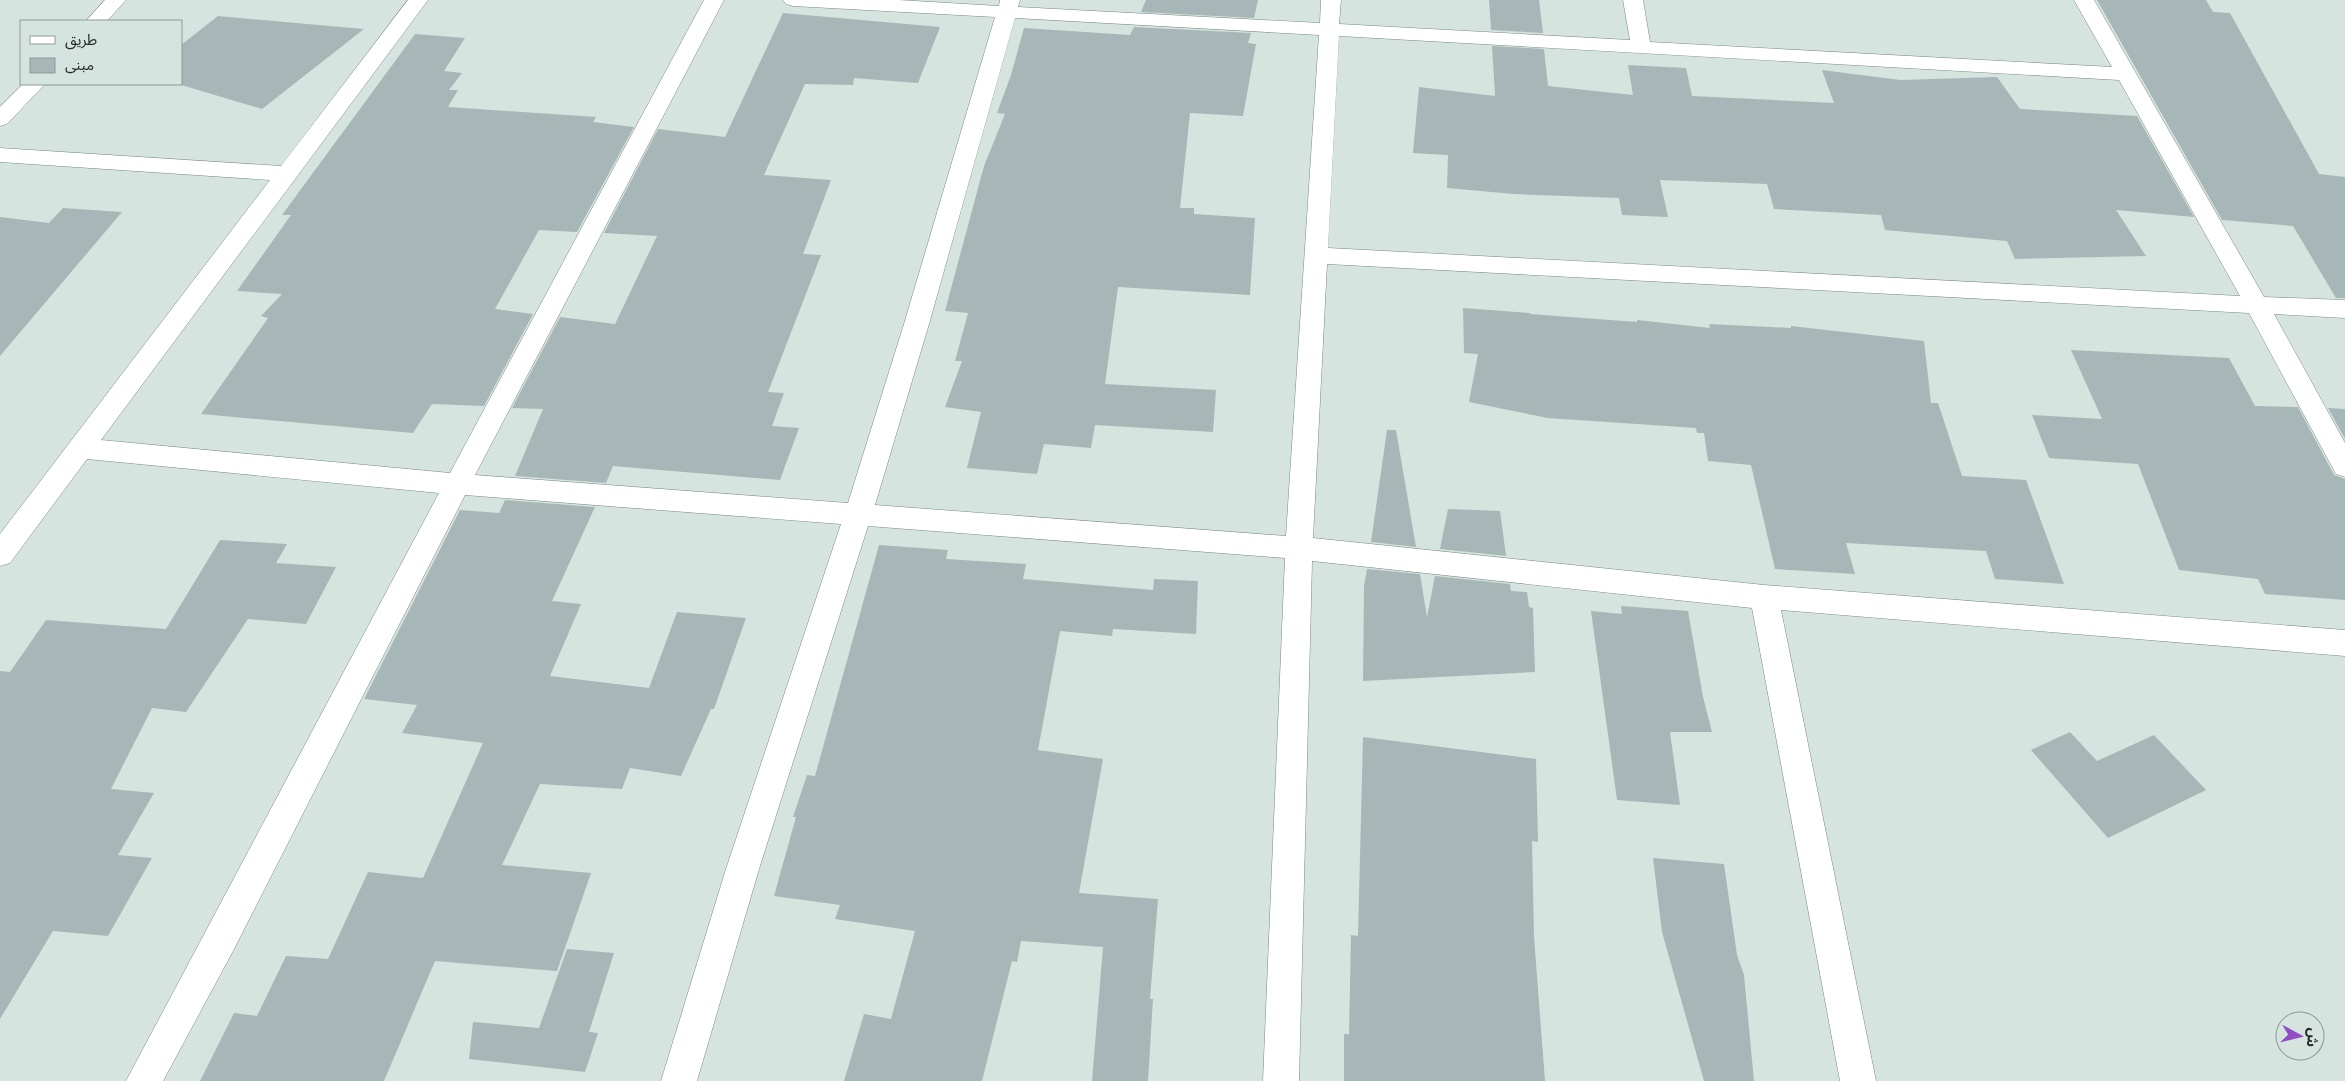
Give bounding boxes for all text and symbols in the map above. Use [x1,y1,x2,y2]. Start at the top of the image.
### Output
legend [20,20,182,85]
text: طريق [65,29,97,50]
text: مبنى [65,54,94,74]
north arrow [2275,1011,2325,1061]
text: ش [2303,1027,2324,1048]

